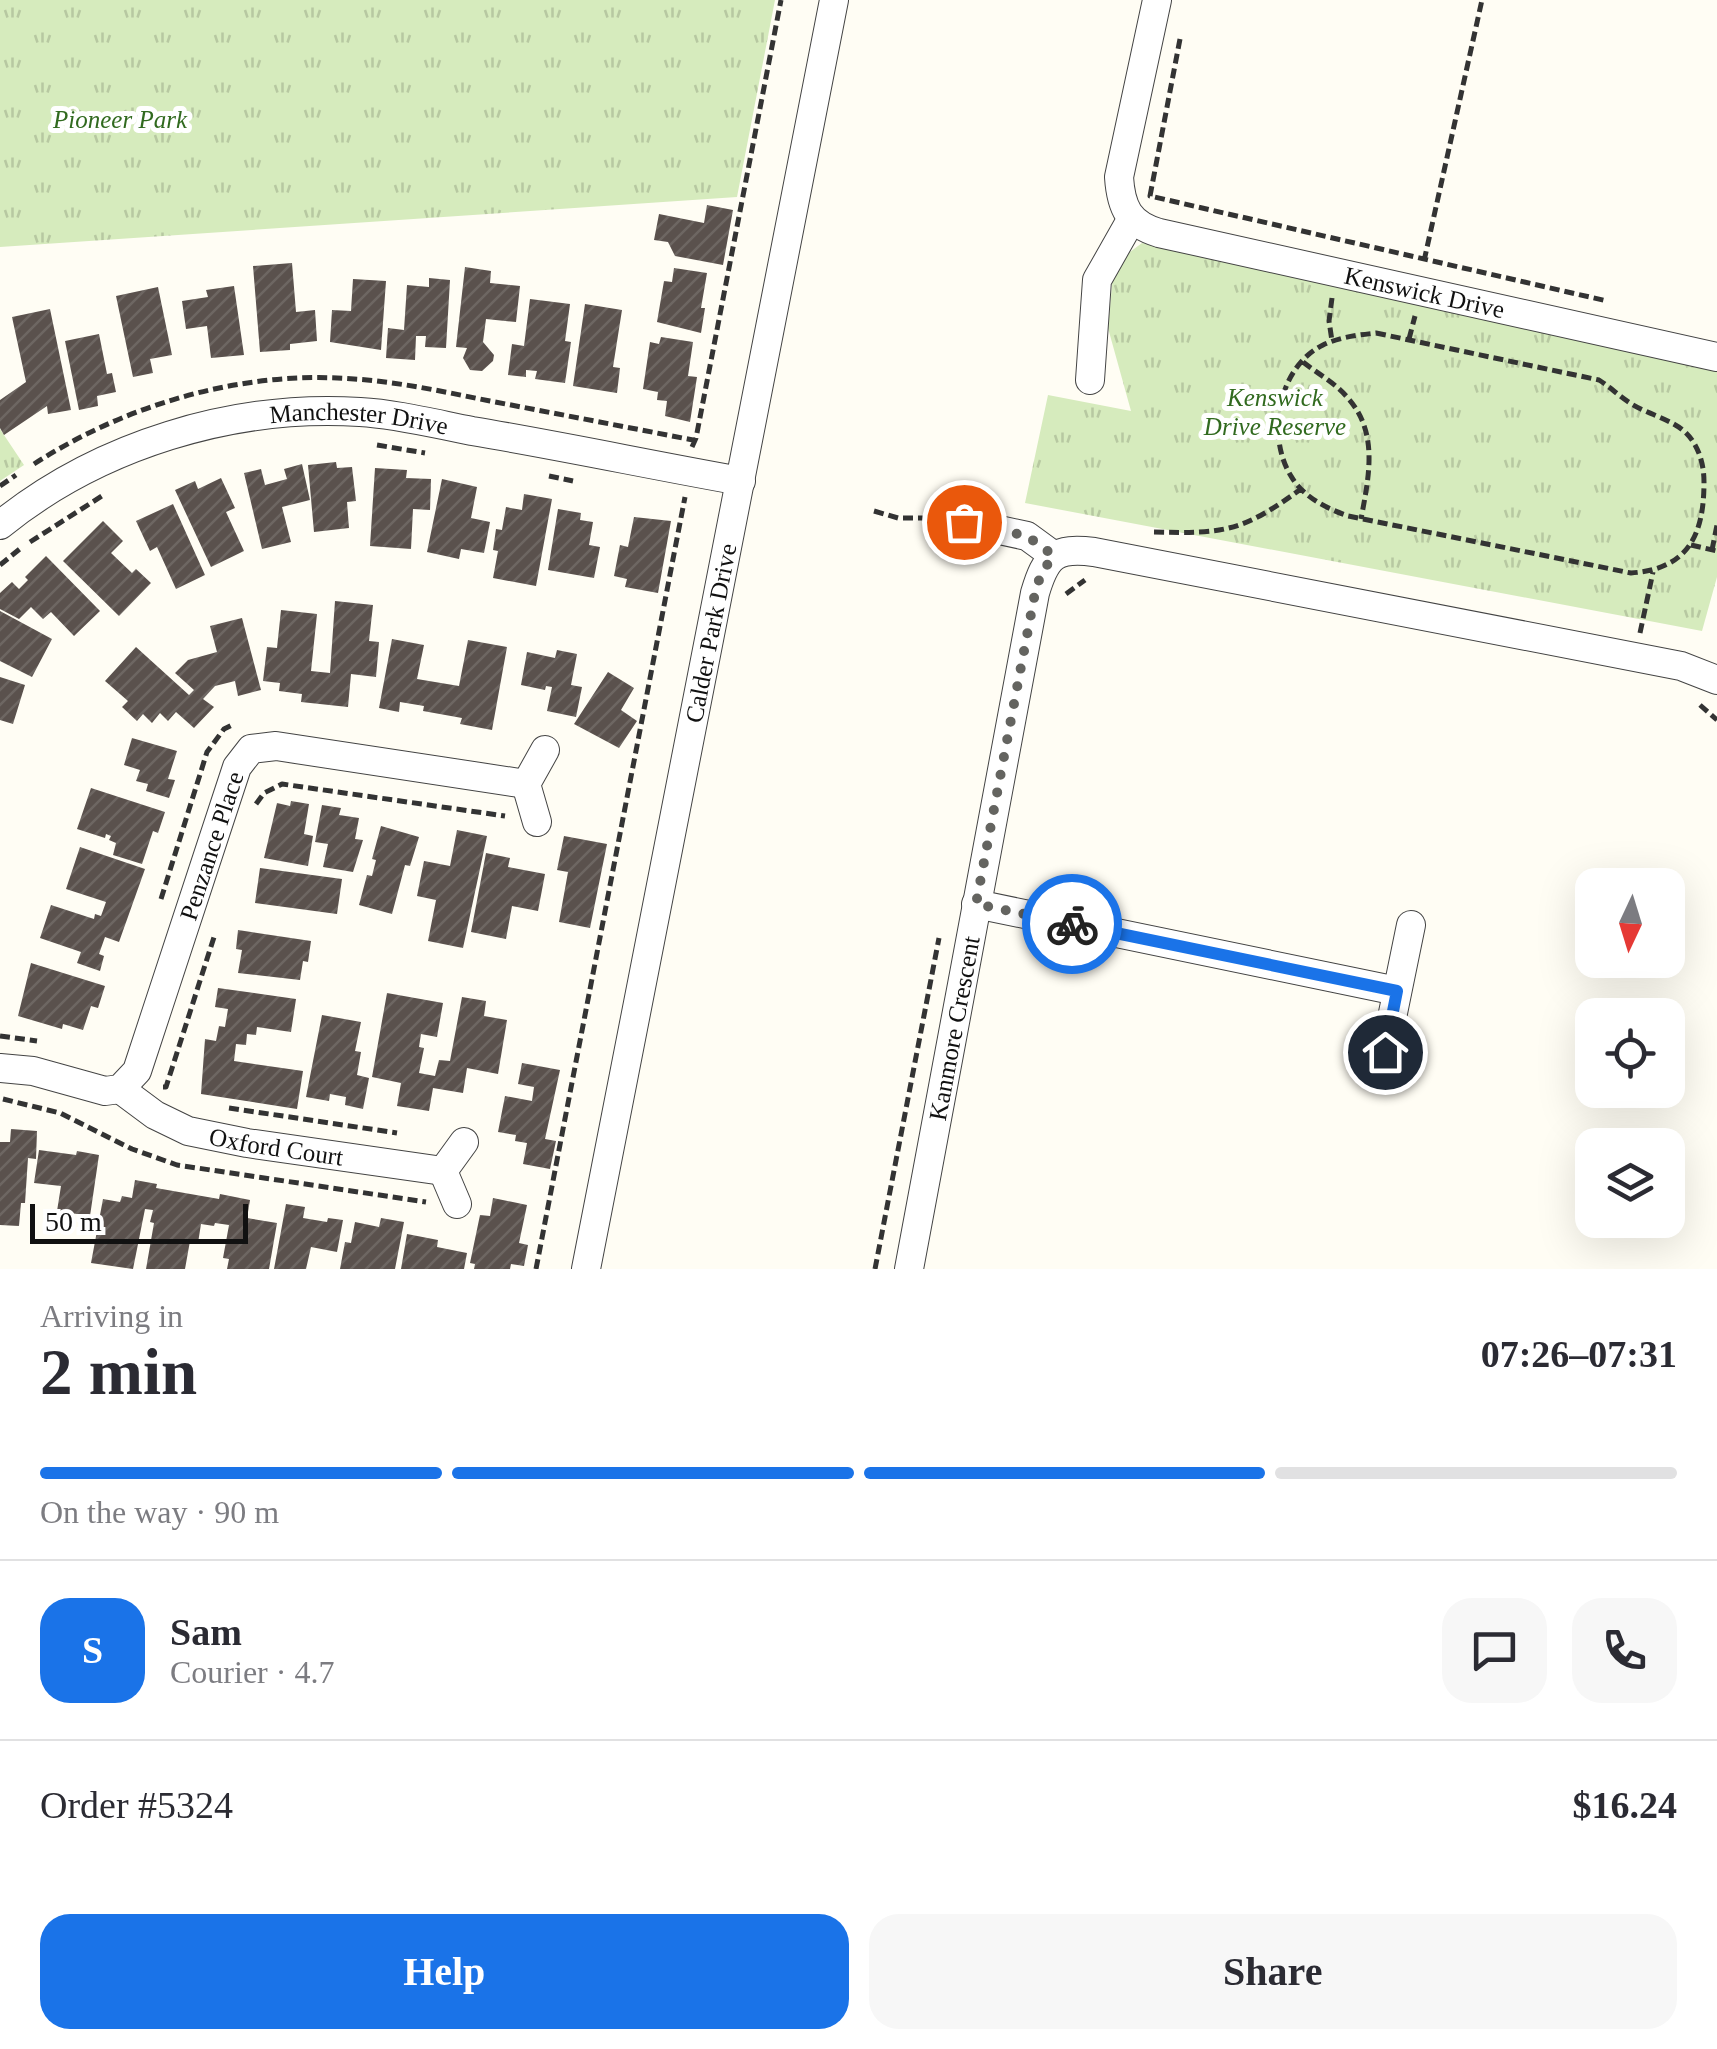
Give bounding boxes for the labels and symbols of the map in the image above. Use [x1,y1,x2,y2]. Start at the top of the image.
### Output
park label: Pioneer Park [52,106,188,133]
street label: Kenswick Drive [1342,262,1507,323]
park label: Kenswick Drive Reserve [1203,384,1346,440]
street label: Manchester Drive [268,398,451,440]
pin [922,480,1007,565]
street label: Calder Park Drive [680,541,741,725]
street label: Penzance Place [175,768,249,924]
north arrow [1575,868,1685,978]
courier [1022,874,1122,974]
street label: Kanmore Crescent [924,934,985,1123]
pin [1343,1010,1428,1095]
street label: Oxford Court [207,1123,345,1171]
scale bar [30,1199,248,1244]

